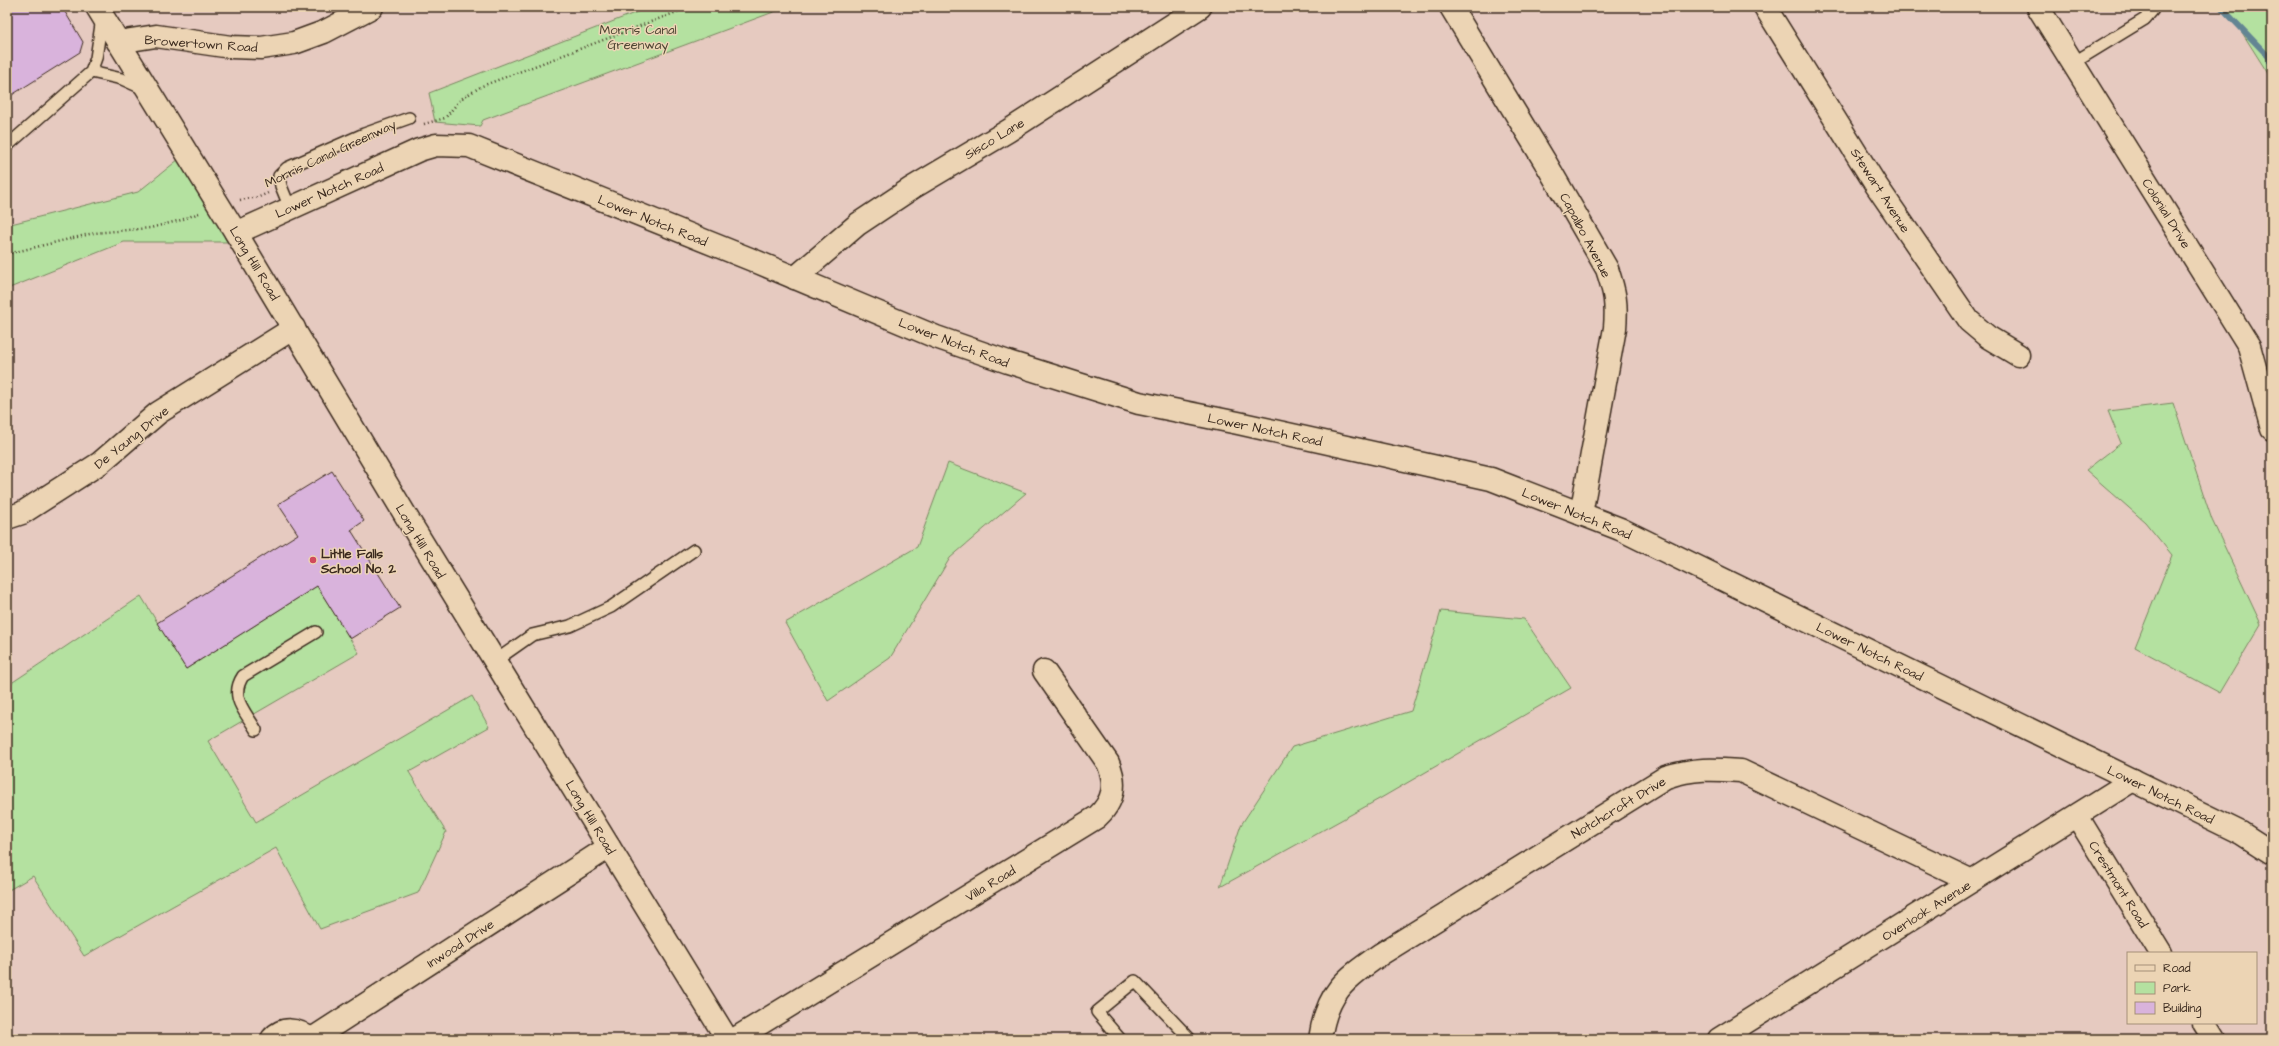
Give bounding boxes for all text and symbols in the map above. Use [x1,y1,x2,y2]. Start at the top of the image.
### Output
park label: Morris Canal Greenway [599,21,677,55]
street label: Browertown Road [144,31,258,57]
street label: Sisco Lane [961,114,1028,164]
street label: Morris Canal Greenway [262,115,400,193]
street label: Stewart Avenue [1846,145,1914,236]
street label: Lower Notch Road [272,159,387,223]
street label: Colonial Drive [2137,175,2195,252]
street label: Capalbo Avenue [1555,190,1615,281]
street label: Lower Notch Road [595,191,710,251]
street label: Long Hill Road [224,223,284,305]
street label: Lower Notch Road [896,314,1012,372]
street label: De Young Drive [90,402,173,474]
street label: Lower Notch Road [1206,409,1324,451]
street label: Lower Notch Road [1519,484,1634,544]
street label: Long Hill Road [390,501,450,583]
place label: Little Falls School No. 2 [320,545,396,578]
marker: Little Falls School No. 2 [308,555,318,565]
street label: Lower Notch Road [1813,618,1926,686]
street label: Lower Notch Road [2104,761,2217,829]
street label: Notchcroft Drive [1568,772,1669,843]
street label: Long Hill Road [560,777,620,859]
street label: Crestmont Road [2084,838,2152,932]
street label: Villa Road [962,862,1019,906]
street label: Overlook Avenue [1879,876,1974,945]
street label: Inwood Drive [423,915,498,972]
legend [2127,952,2257,1024]
text: Road [2163,960,2191,977]
text: Park [2163,980,2191,997]
text: Building [2163,1000,2201,1018]

